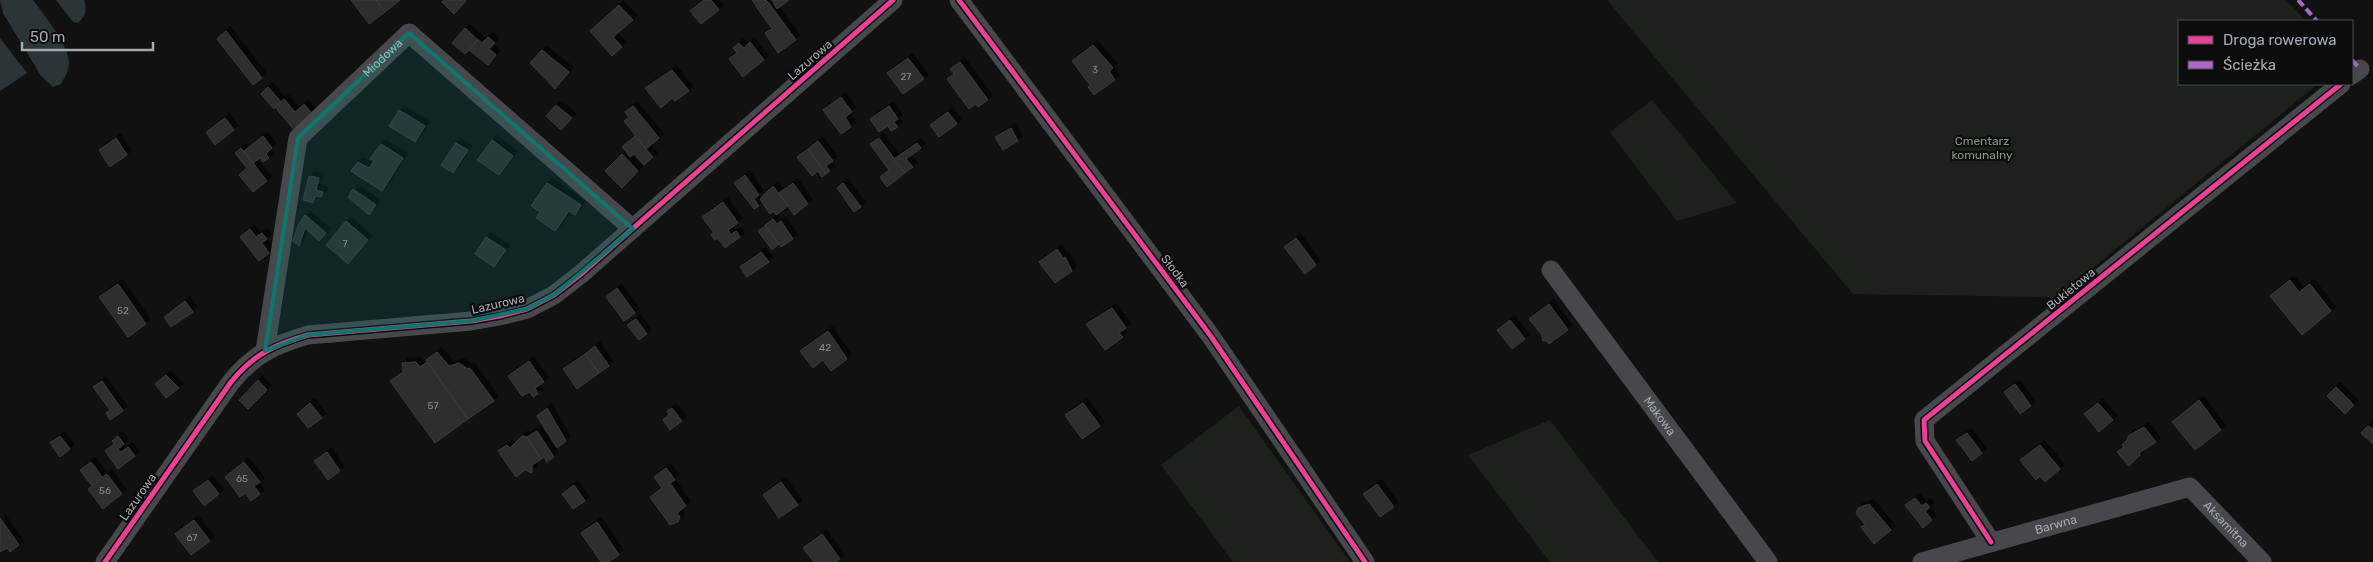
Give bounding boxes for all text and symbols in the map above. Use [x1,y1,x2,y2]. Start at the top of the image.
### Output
scale bar [22,20,154,52]
legend [2178,20,2353,85]
text: 50 m [30,28,65,46]
text: Droga rowerowa [2223,31,2337,49]
street label: Miodowa [360,36,405,80]
street label: Lazurowa [785,37,835,83]
text: Ścieżka [2223,56,2276,74]
house number: 3 [1092,64,1098,76]
house number: 27 [901,71,912,83]
park label: Cmentarz komunalny [1951,134,2013,162]
house number: 7 [342,238,348,250]
street label: Słodka [1158,252,1192,290]
street label: Bukietowa [2044,265,2098,313]
street label: Lazurowa [470,291,526,317]
house number: 52 [117,305,129,317]
house number: 42 [819,342,831,354]
street label: Makowa [1641,394,1679,438]
house number: 57 [427,400,439,412]
street label: Lazurowa [117,471,159,523]
house number: 65 [236,473,248,485]
house number: 56 [99,485,111,497]
street label: Aksamitna [2200,498,2251,550]
street label: Barwna [2033,512,2078,537]
house number: 67 [187,532,197,544]

